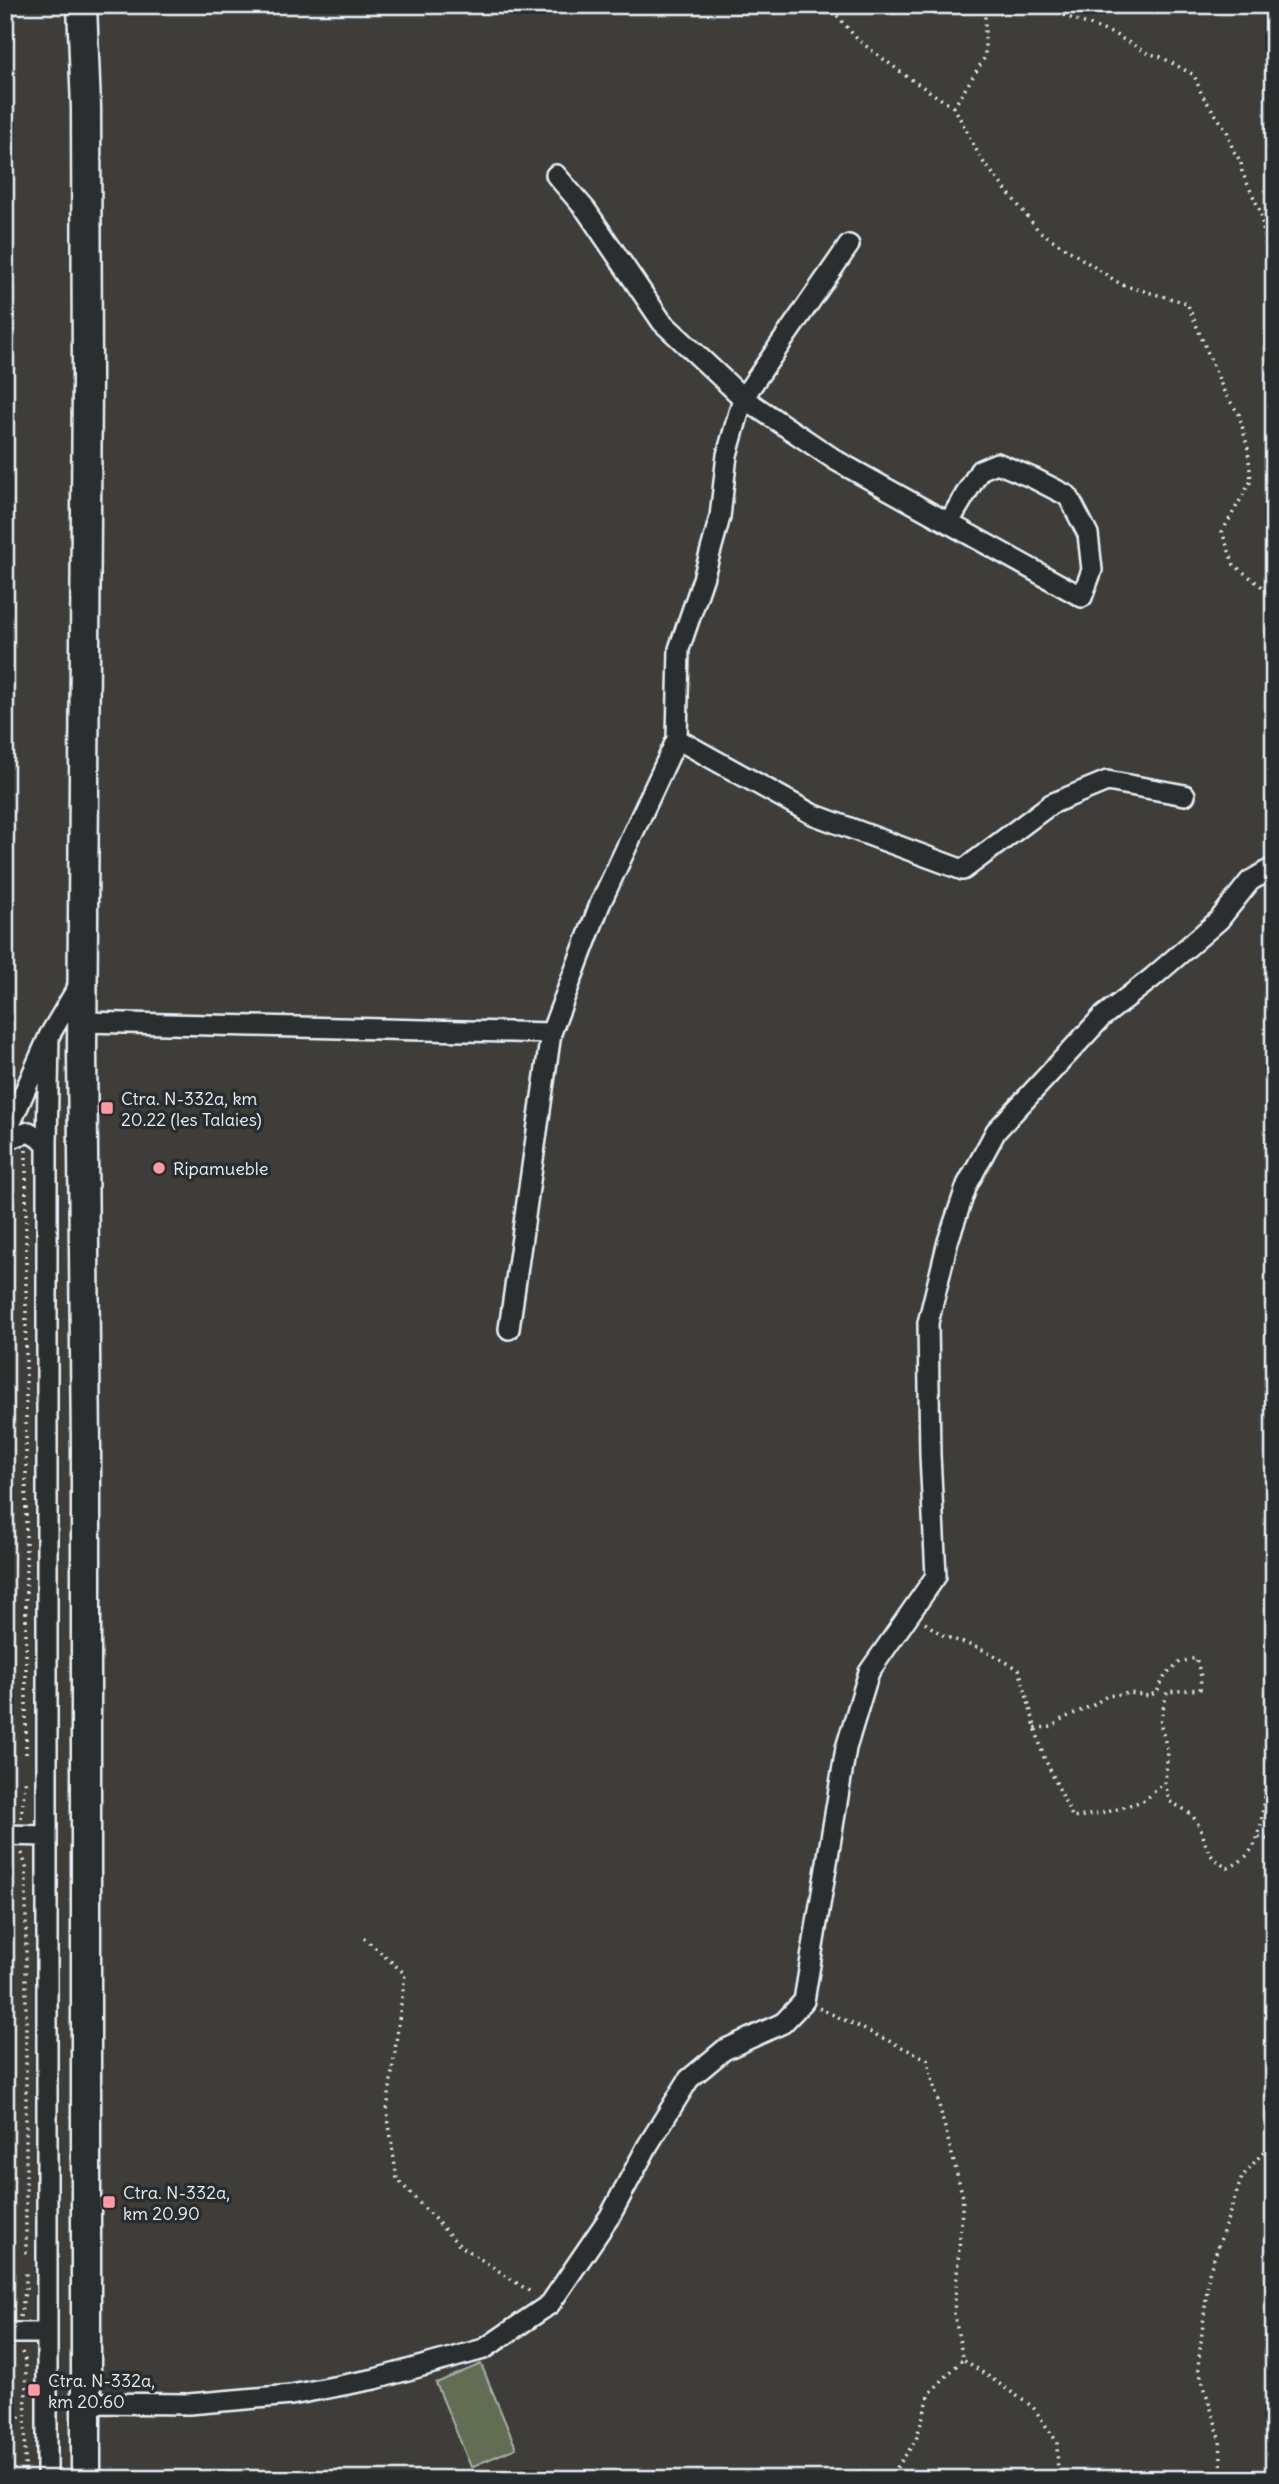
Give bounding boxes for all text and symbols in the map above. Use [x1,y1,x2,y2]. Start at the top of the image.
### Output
place label: Ctra. N-332a, km 20.22 (les Talaies) [121,1087,262,1131]
marker: Ctra. N-332a, km 20.22 (les Talaies) [99,1100,115,1116]
place label: Ripamueble [173,1157,269,1180]
marker: Ripamueble [151,1160,167,1176]
place label: Ctra. N-332a, km 20.90 [123,2181,230,2225]
marker: Ctra. N-332a, km 20.90 [101,2194,117,2210]
place label: Ctra. N-332a, km 20.60 [48,2369,155,2413]
marker: Ctra. N-332a, km 20.60 [26,2382,42,2398]

